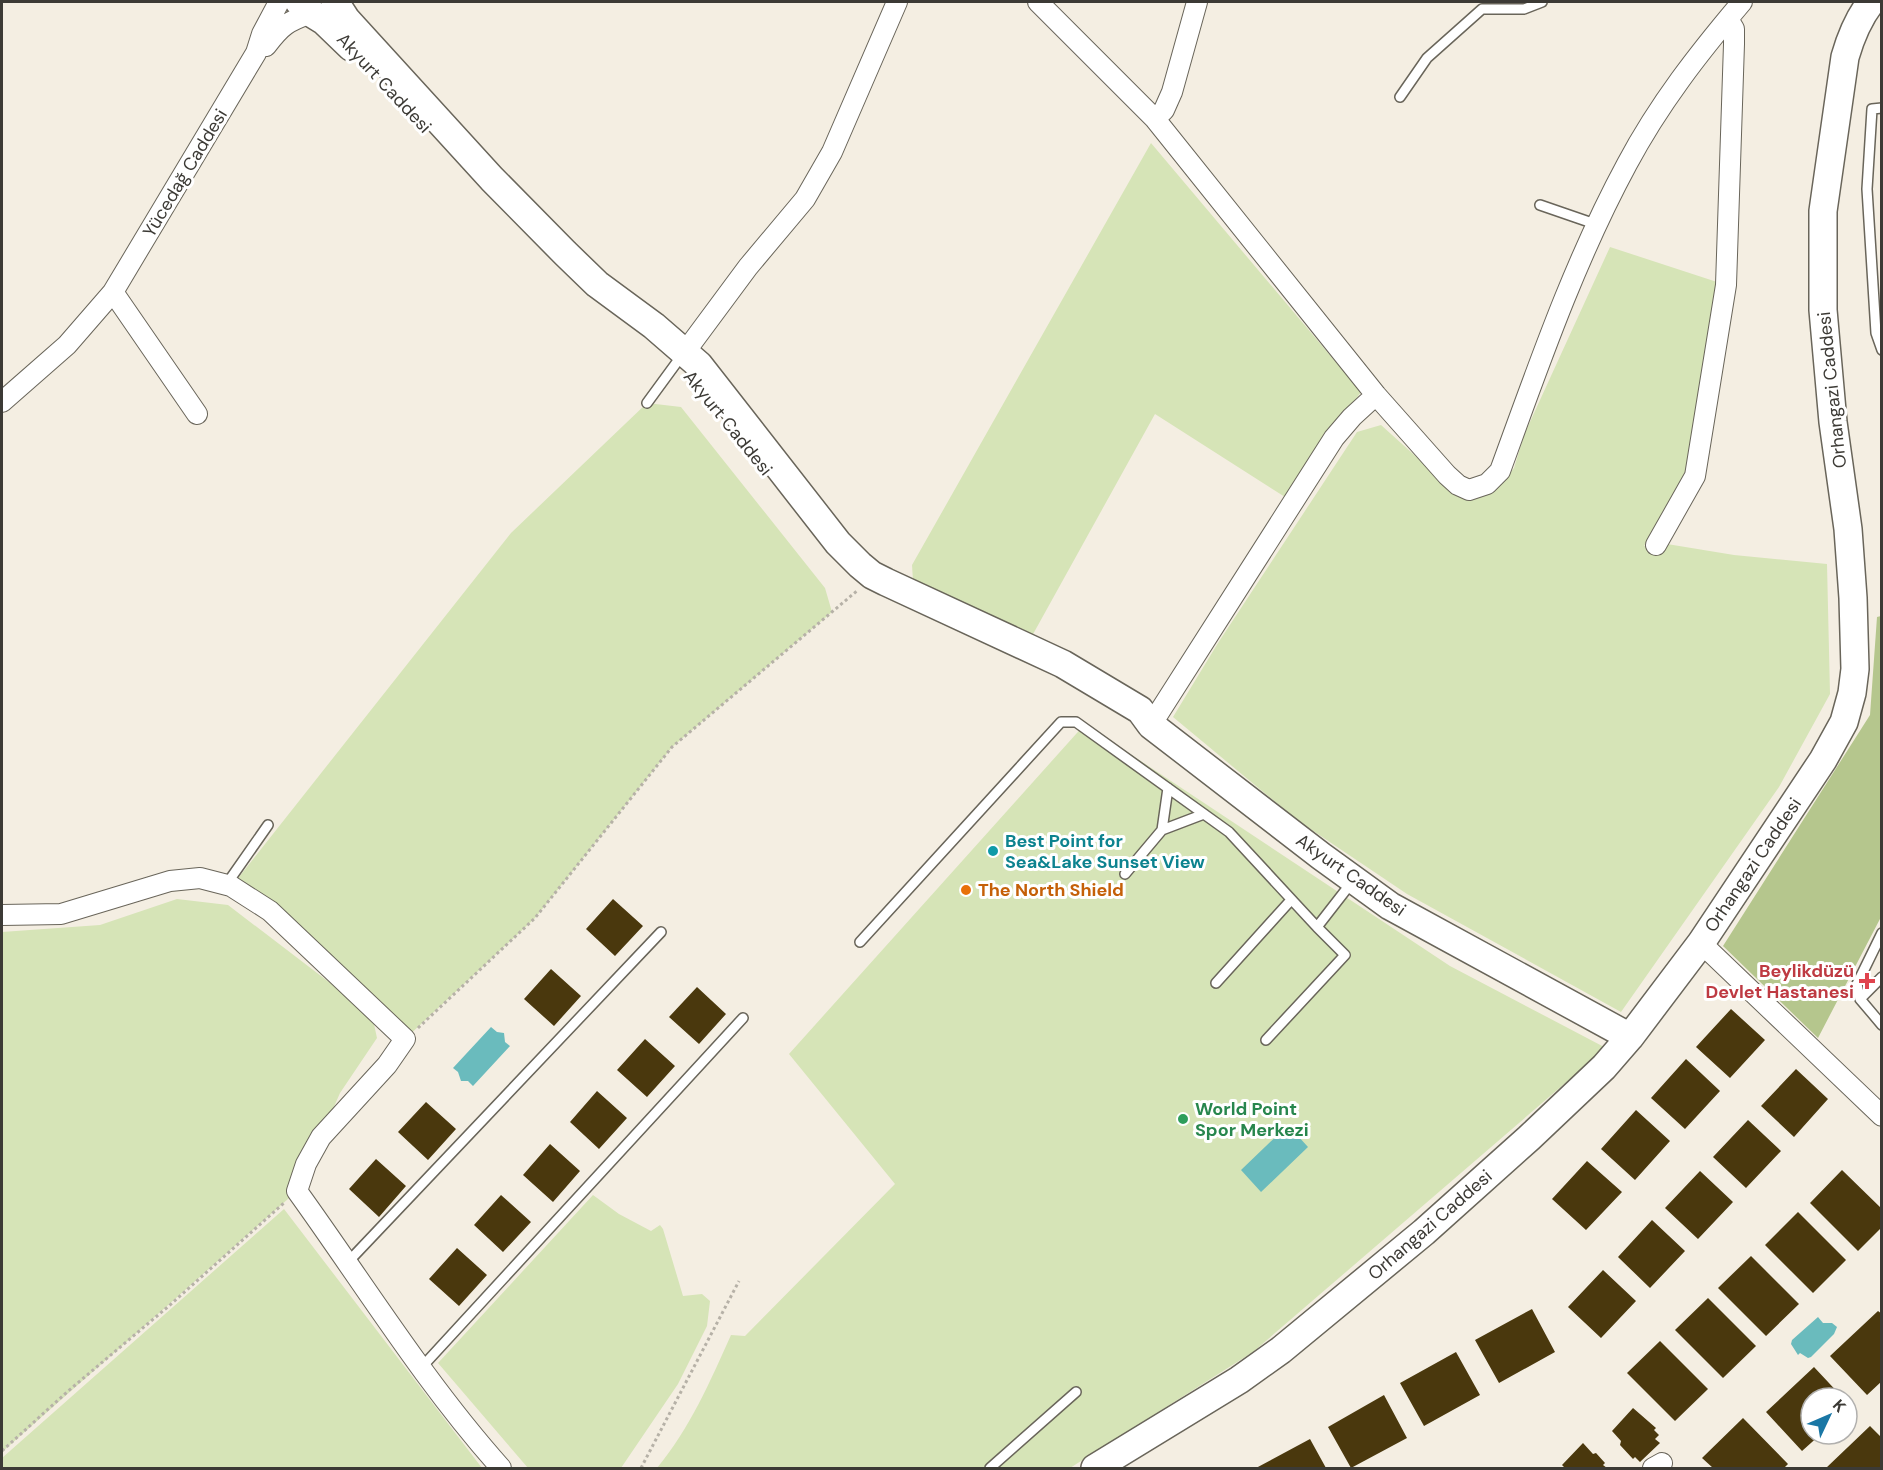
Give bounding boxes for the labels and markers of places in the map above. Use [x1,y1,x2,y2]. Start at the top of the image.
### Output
place label: Best Point for Sea&Lake Sunset View [1005,829,1205,874]
marker: Best Point for Sea&Lake Sunset View [986,844,1000,858]
place label: The North Shield [978,878,1124,902]
marker: The North Shield [959,883,973,897]
place label: Beylikdüzü Devlet Hastanesi [1706,959,1854,1004]
marker: Beylikdüzü Devlet Hastanesi [1858,972,1876,990]
place label: World Point Spor Merkezi [1195,1097,1309,1142]
marker: World Point Spor Merkezi [1176,1112,1190,1126]

